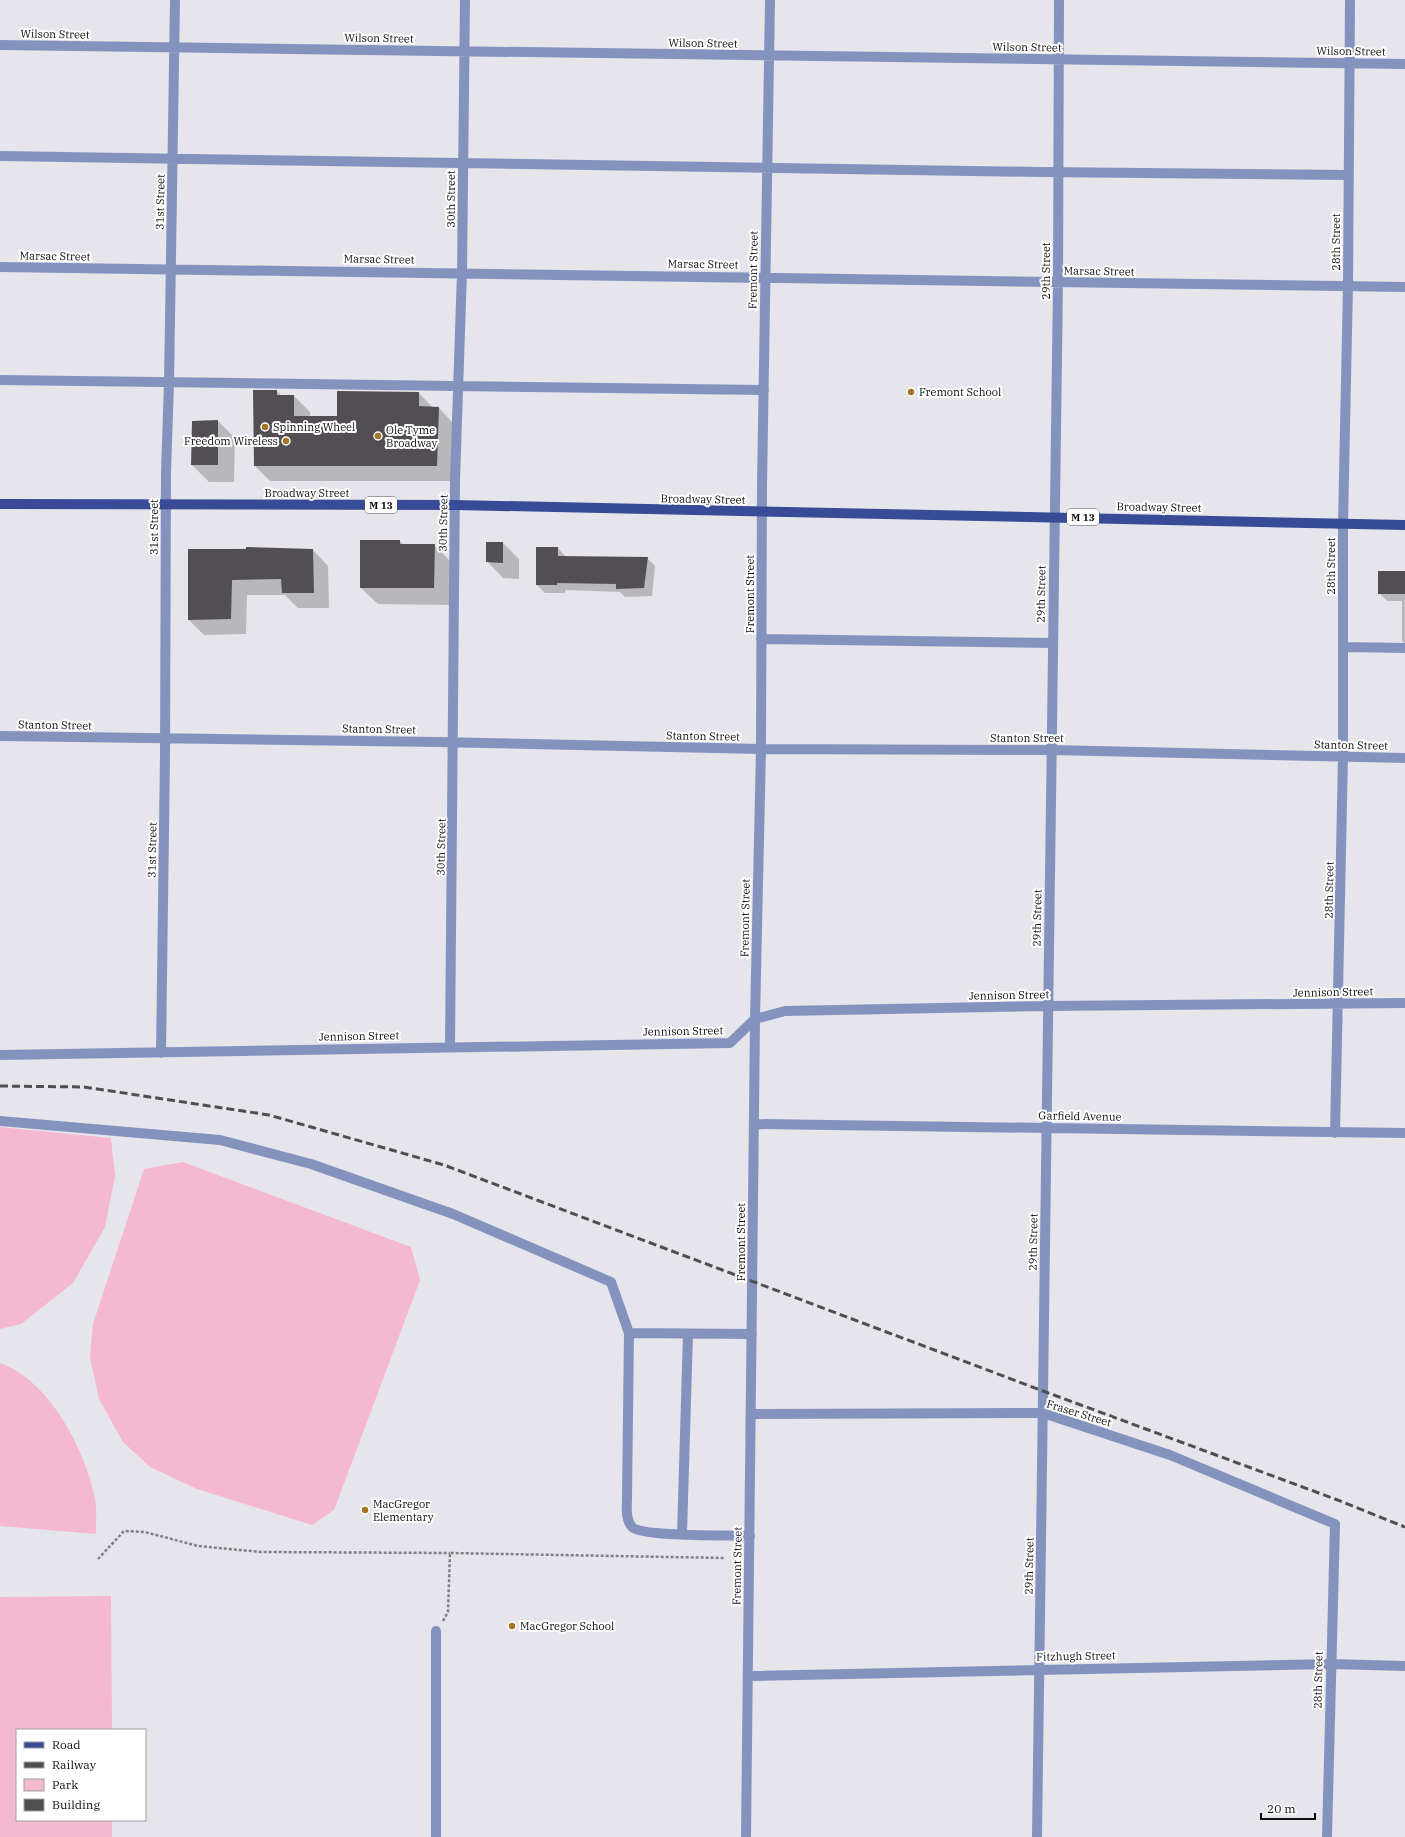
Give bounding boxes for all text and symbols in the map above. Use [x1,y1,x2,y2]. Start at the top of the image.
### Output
street label: Wilson Street [20,26,90,42]
street label: Wilson Street [344,30,414,46]
street label: Wilson Street [668,35,738,51]
street label: Wilson Street [992,39,1062,55]
street label: Wilson Street [1316,43,1386,59]
street label: 30th Street [444,170,458,228]
street label: 31st Street [153,174,167,230]
street label: 28th Street [1329,213,1343,271]
street label: Fremont Street [745,231,761,309]
street label: 29th Street [1039,242,1053,300]
street label: Marsac Street [19,248,91,264]
street label: Marsac Street [343,251,415,267]
street label: Marsac Street [667,256,739,272]
street label: Marsac Street [1063,263,1135,279]
place label: Fremont School [919,385,1001,399]
marker: Fremont School [906,387,916,397]
place label: Spinning Wheel [273,420,355,434]
marker: Spinning Wheel [260,422,270,432]
place label: Ole Tyme Broadway [386,423,438,450]
marker: Ole Tyme Broadway [373,431,383,441]
place label: Freedom Wireless [184,434,278,448]
marker: Freedom Wireless [281,436,291,446]
street label: Broadway Street [265,486,350,500]
street label: Broadway Street [660,491,746,507]
street label: 30th Street [436,494,451,552]
road number: M 13 [365,497,397,513]
street label: 31st Street [147,499,161,555]
street label: Broadway Street [1116,499,1202,515]
road number: M 13 [1067,509,1099,525]
street label: 28th Street [1324,537,1338,595]
street label: Fremont Street [743,555,757,633]
street label: 29th Street [1034,565,1049,623]
street label: Stanton Street [18,717,92,733]
street label: Stanton Street [342,721,416,737]
street label: Stanton Street [666,728,740,744]
street label: Stanton Street [990,731,1064,745]
street label: Stanton Street [1314,737,1388,753]
street label: 30th Street [434,818,449,876]
street label: 31st Street [145,822,159,878]
street label: 28th Street [1322,861,1337,919]
street label: Fremont Street [737,879,753,957]
street label: 29th Street [1030,889,1045,947]
street label: Jennison Street [1293,984,1373,1000]
street label: Jennison Street [969,987,1049,1003]
street label: Jennison Street [643,1023,723,1039]
street label: Jennison Street [319,1028,399,1044]
street label: Garfield Avenue [1038,1108,1122,1124]
street label: Fremont Street [734,1203,748,1281]
street label: 29th Street [1026,1213,1041,1271]
street label: Fraser Street [1045,1396,1113,1430]
place label: MacGregor Elementary [373,1497,434,1524]
marker: MacGregor Elementary [360,1505,370,1515]
street label: Fremont Street [729,1527,745,1605]
street label: 29th Street [1022,1537,1037,1595]
place label: MacGregor School [520,1619,614,1633]
marker: MacGregor School [507,1621,517,1631]
street label: Fitzhugh Street [1036,1648,1116,1664]
street label: 28th Street [1311,1651,1326,1709]
legend [16,1729,146,1821]
text: Road [52,1737,81,1752]
text: Railway [52,1757,97,1772]
text: Park [52,1777,78,1792]
scale bar [1261,1795,1315,1821]
text: Building [52,1797,100,1812]
text: 20 m [1267,1801,1296,1816]

